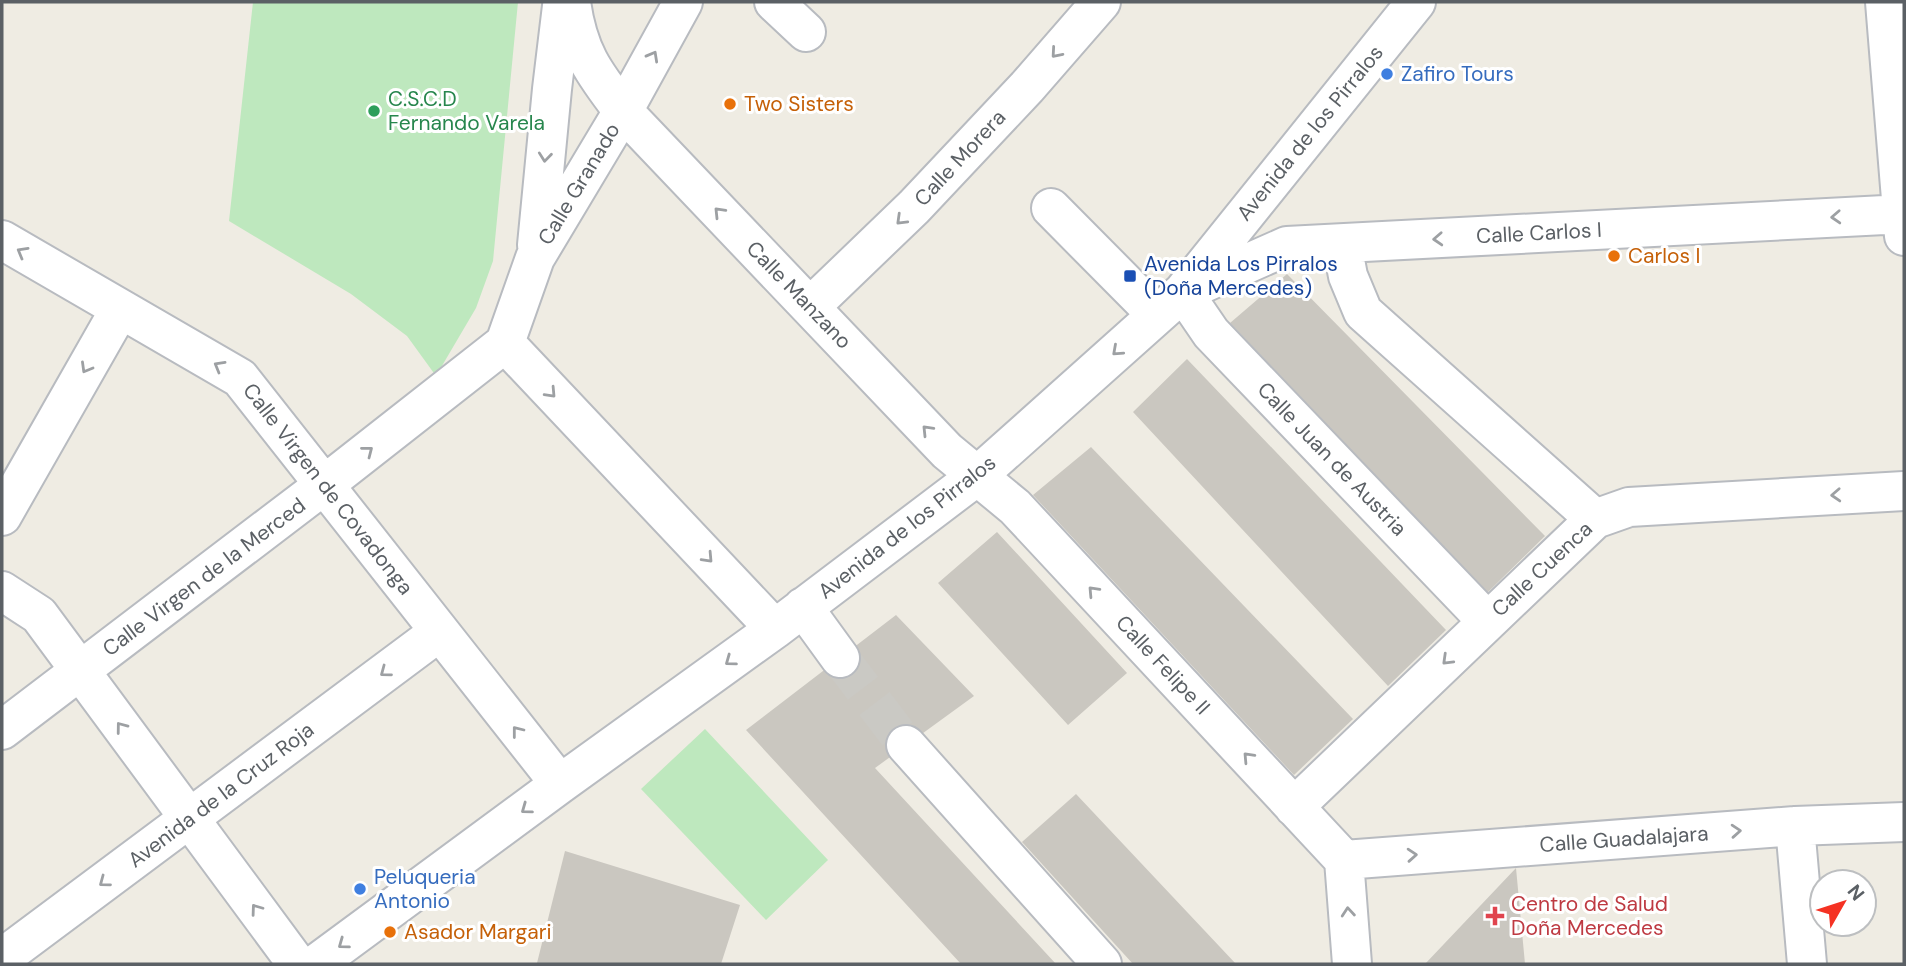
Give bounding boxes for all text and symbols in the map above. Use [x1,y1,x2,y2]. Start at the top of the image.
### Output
street label: Avenida de los Pirralos [1230,39,1390,227]
one-way arrow [1052,45,1064,58]
one-way arrow [645,51,658,64]
place label: Zafiro Tours [1401,60,1514,88]
marker: Zafiro Tours [1379,66,1395,82]
place label: C.S.C.D Fernando Varela [388,85,545,137]
place label: Two Sisters [744,90,854,118]
marker: Two Sisters [722,96,738,112]
marker: C.S.C.D Fernando Varela [366,103,382,119]
street label: Calle Morera [908,104,1012,212]
street label: Calle Granado [532,118,626,250]
one-way arrow [538,152,553,163]
one-way arrow [715,207,728,220]
one-way arrow [1830,210,1841,225]
one-way arrow [896,211,909,224]
street label: Calle Carlos I [1475,216,1603,250]
one-way arrow [1432,231,1443,246]
street label: Calle Manzano [740,235,858,355]
place label: Carlos I [1628,242,1700,270]
one-way arrow [17,247,30,260]
marker: Carlos I [1606,248,1622,264]
place label: Avenida Los Pirralos (Doña Mercedes) [1144,250,1338,302]
marker: Avenida Los Pirralos (Doña Mercedes) [1122,268,1138,284]
one-way arrow [1112,343,1125,355]
one-way arrow [82,360,95,373]
one-way arrow [214,361,227,374]
street label: Calle Juan de Austria [1251,376,1413,542]
street label: Calle Virgen de Covadonga [237,377,419,601]
one-way arrow [543,385,556,398]
one-way arrow [922,425,935,438]
one-way arrow [359,447,372,459]
street label: Avenida de los Pirralos [812,449,1002,605]
one-way arrow [1830,487,1841,502]
street label: Calle Virgen de la Merced [97,491,311,663]
street label: Calle Cuenca [1486,515,1598,623]
one-way arrow [699,550,712,563]
one-way arrow [1089,586,1101,599]
street label: Calle Felipe II [1110,609,1216,721]
one-way arrow [1442,651,1455,664]
one-way arrow [725,653,737,666]
one-way arrow [380,664,392,677]
street label: Avenida de la Cruz Roja [122,716,320,874]
one-way arrow [117,722,129,734]
one-way arrow [513,726,526,738]
one-way arrow [1244,752,1256,765]
one-way arrow [521,801,533,814]
street label: Calle Guadalajara [1539,819,1709,859]
one-way arrow [1731,823,1742,838]
one-way arrow [1407,848,1418,863]
place label: Peluqueria Antonio [374,863,476,915]
north arrow [1808,868,1878,938]
one-way arrow [99,873,112,886]
text: N [1842,879,1870,906]
marker: Peluqueria Antonio [352,881,368,897]
place label: Centro de Salud Doña Mercedes [1511,890,1668,942]
one-way arrow [252,904,265,917]
one-way arrow [1341,906,1356,917]
marker: Centro de Salud Doña Mercedes [1485,906,1505,926]
place label: Asador Margari [404,918,551,946]
marker: Asador Margari [382,924,398,940]
one-way arrow [338,936,350,949]

